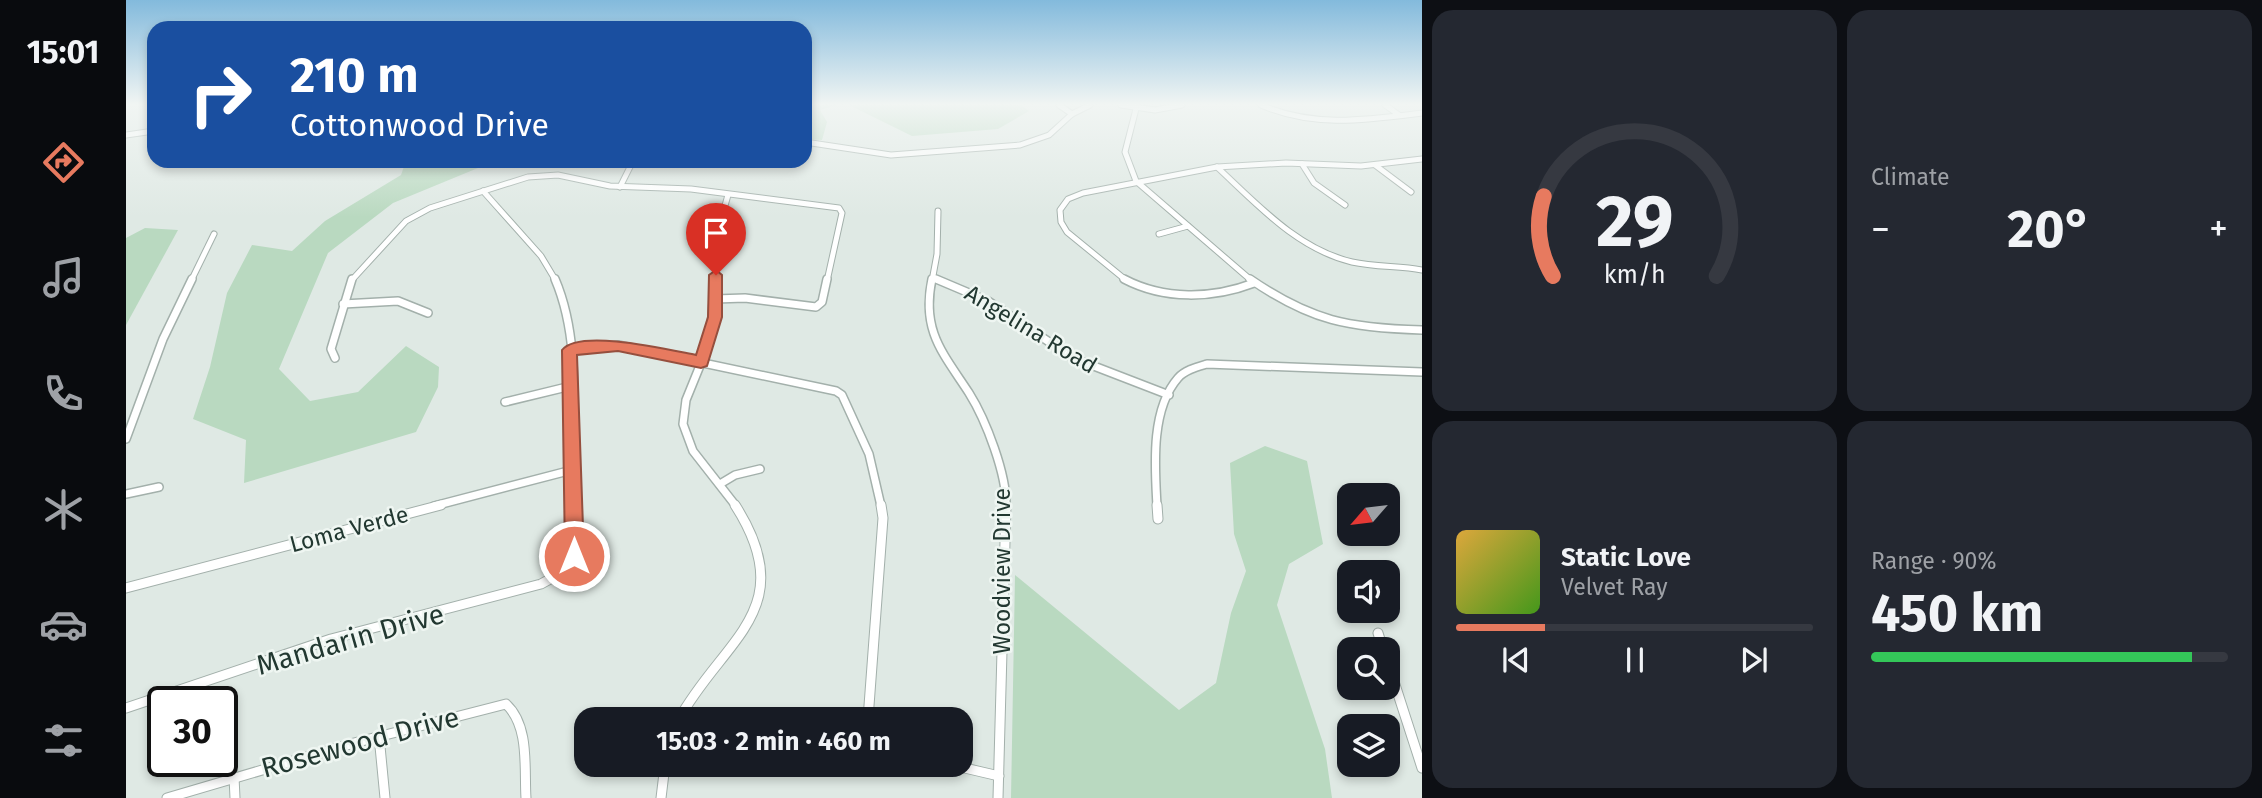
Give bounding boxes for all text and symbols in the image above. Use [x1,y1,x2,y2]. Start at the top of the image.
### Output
text: 15:01 [27,33,99,71]
text: 210 m [290,46,419,105]
icon: right [175,49,266,140]
text: Cottonwood Drive [290,106,549,144]
icon: directions [39,138,88,187]
text: Climate [1871,163,1950,191]
text: 29 [1596,179,1673,266]
text: 20° [2007,198,2092,261]
pin [686,203,746,275]
text: − [1871,206,1890,252]
text: + [2209,206,2228,252]
icon: arrive [697,214,735,252]
icon: music [39,253,88,302]
text: km/h [1604,260,1665,290]
street label: Angelina Road [960,279,1102,379]
icon: phone [39,369,88,418]
north arrow [1337,483,1400,546]
map controls [1337,483,1400,777]
icon: climate [39,485,88,534]
street label: Woodview Drive [988,488,1016,654]
street label: Loma Verde [287,500,411,558]
position arrow [537,519,611,593]
text: Static Love [1561,542,1691,573]
text: Range · 90% [1871,547,1996,575]
button: sound [1337,560,1400,623]
text: Velvet Ray [1561,573,1668,601]
text: 450 km [1871,582,2043,645]
street label: Mandarin Drive [253,597,448,682]
icon: car [39,600,88,649]
button: search [1337,637,1400,700]
icon: previous [1497,641,1535,679]
icon: pause [1616,641,1654,679]
icon: next [1735,641,1773,679]
speed limit sign: 30 [147,686,238,777]
street label: Rosewood Drive [257,700,463,785]
button: layers [1337,714,1400,777]
icon: filters [39,716,88,765]
text: 15:03 · 2 min · 460 m [656,726,891,757]

